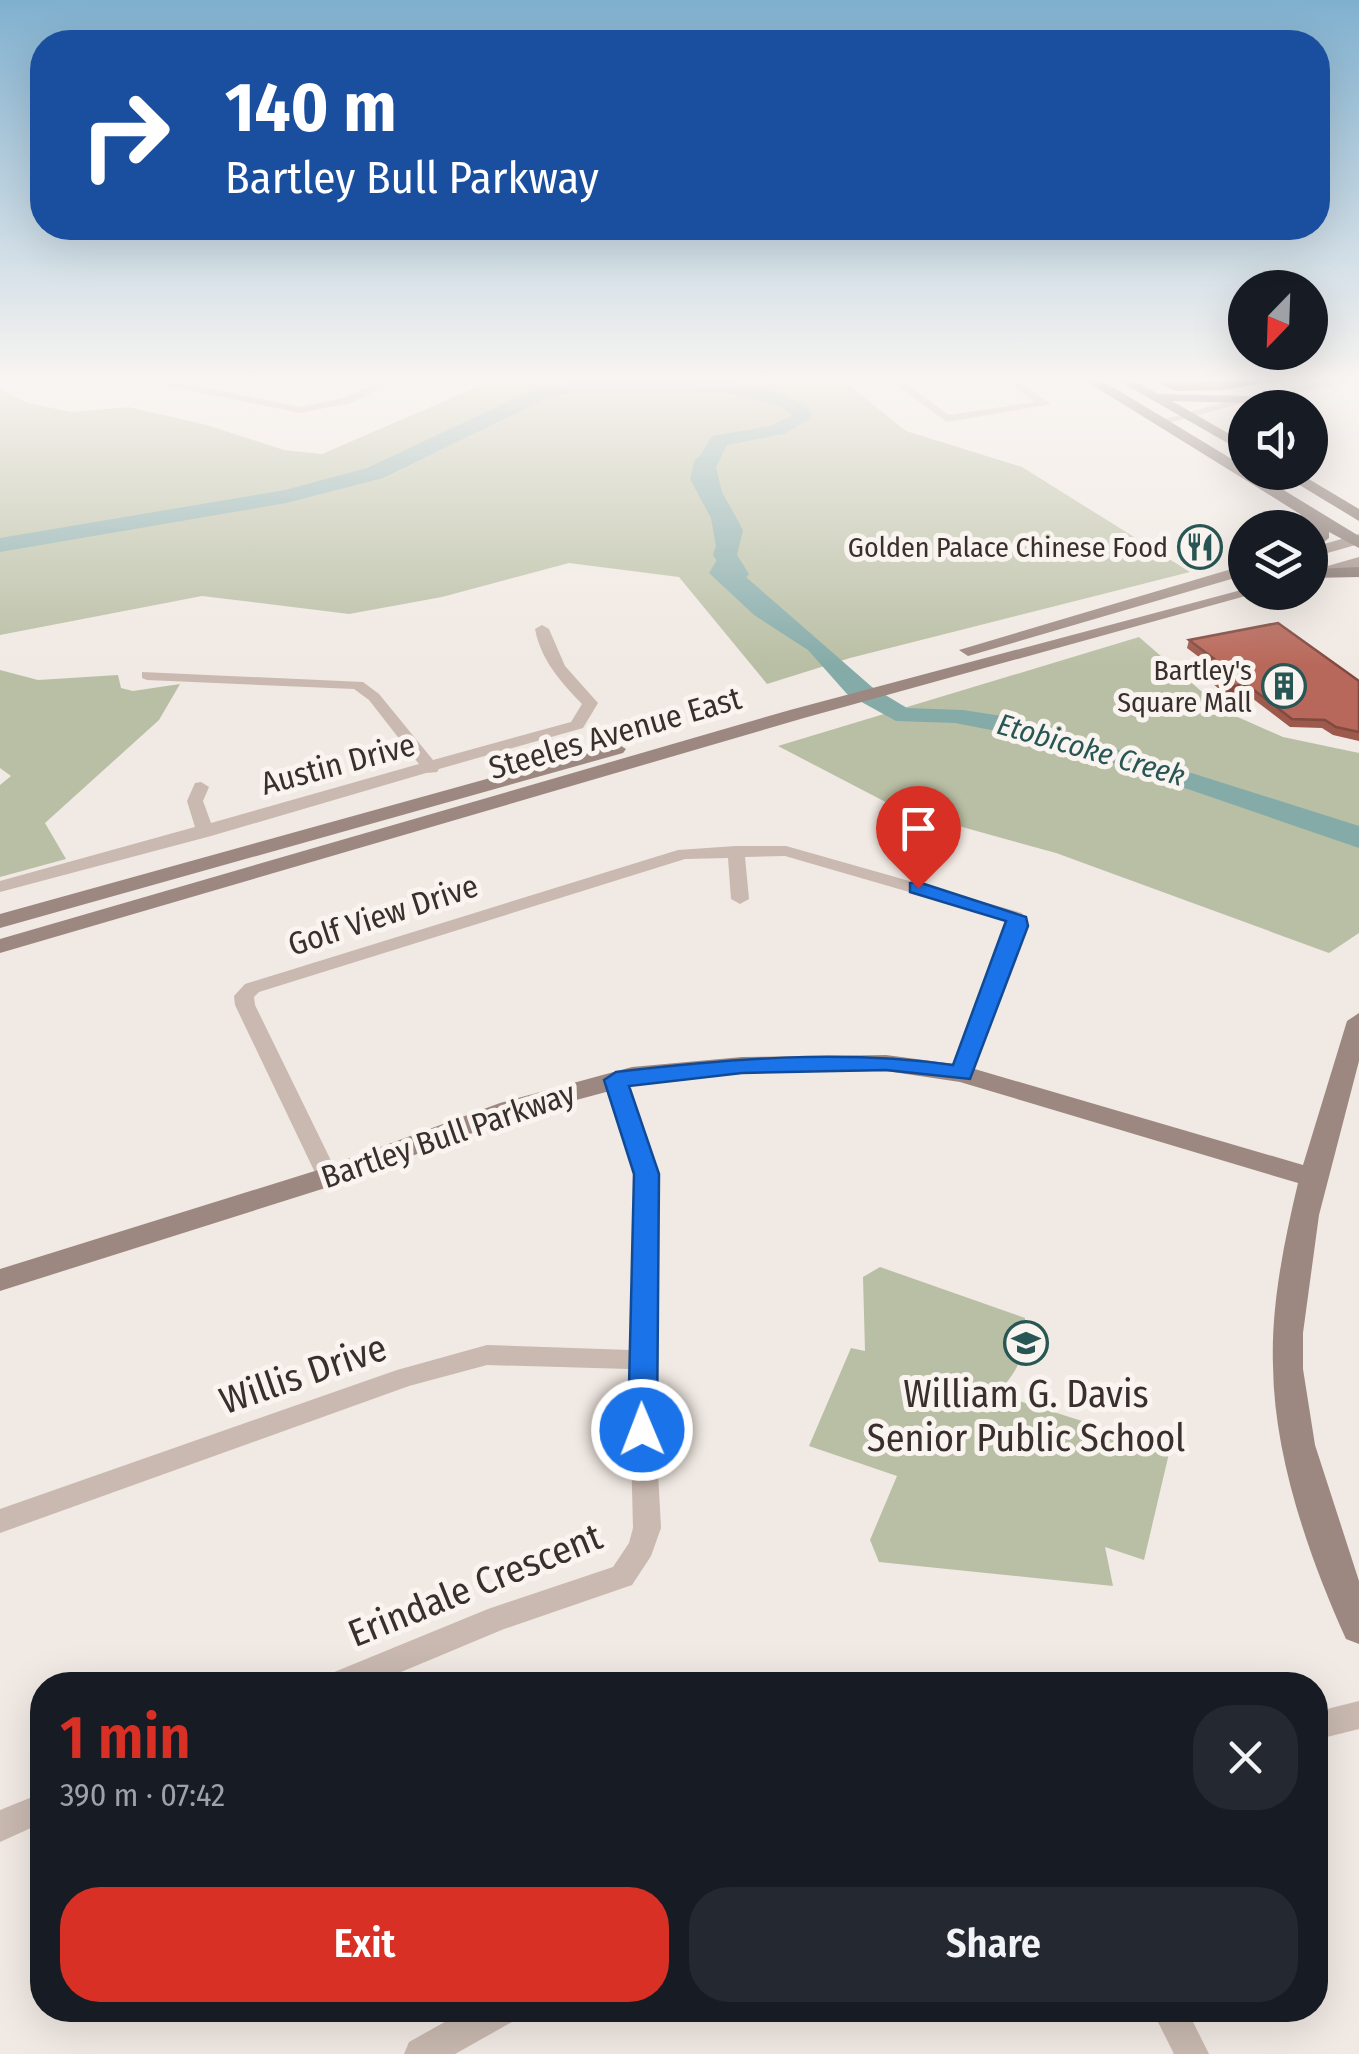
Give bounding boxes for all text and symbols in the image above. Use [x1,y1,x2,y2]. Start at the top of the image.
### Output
text: 140 m [225,66,397,150]
icon: right [60,70,190,200]
text: Bartley Bull Parkway [225,151,599,205]
north arrow [1228,270,1328,370]
map controls [1228,270,1328,610]
button: sound [1228,390,1328,490]
button: layers [1228,510,1328,610]
restaurant icon: Golden Palace Chinese Food [1177,524,1223,570]
place label: Golden Palace Chinese Food [848,531,1168,564]
place label: Bartley's Square Mall [1117,654,1252,719]
building icon: Bartley's Square Mall [1261,663,1307,709]
street label: Steeles Avenue East [484,679,746,787]
water label: Etobicoke Creek [993,706,1189,794]
street label: Austin Drive [257,725,419,803]
pin [876,786,961,889]
icon: arrive [891,801,946,856]
street label: Golf View Drive [283,866,483,964]
street label: Bartley Bull Parkway [316,1074,581,1196]
school or university icon: William G. Davis Senior Public School [1003,1320,1049,1366]
street label: Willis Drive [214,1324,392,1424]
place label: William G. Davis Senior Public School [867,1371,1185,1461]
position arrow [590,1378,694,1482]
street label: Erindale Crescent [342,1513,609,1657]
text: 1 min [60,1702,191,1774]
button: close [1193,1705,1298,1810]
text: 390 m · 07:42 [60,1776,225,1814]
button: Exit [60,1887,669,2002]
button: Share [689,1887,1298,2002]

